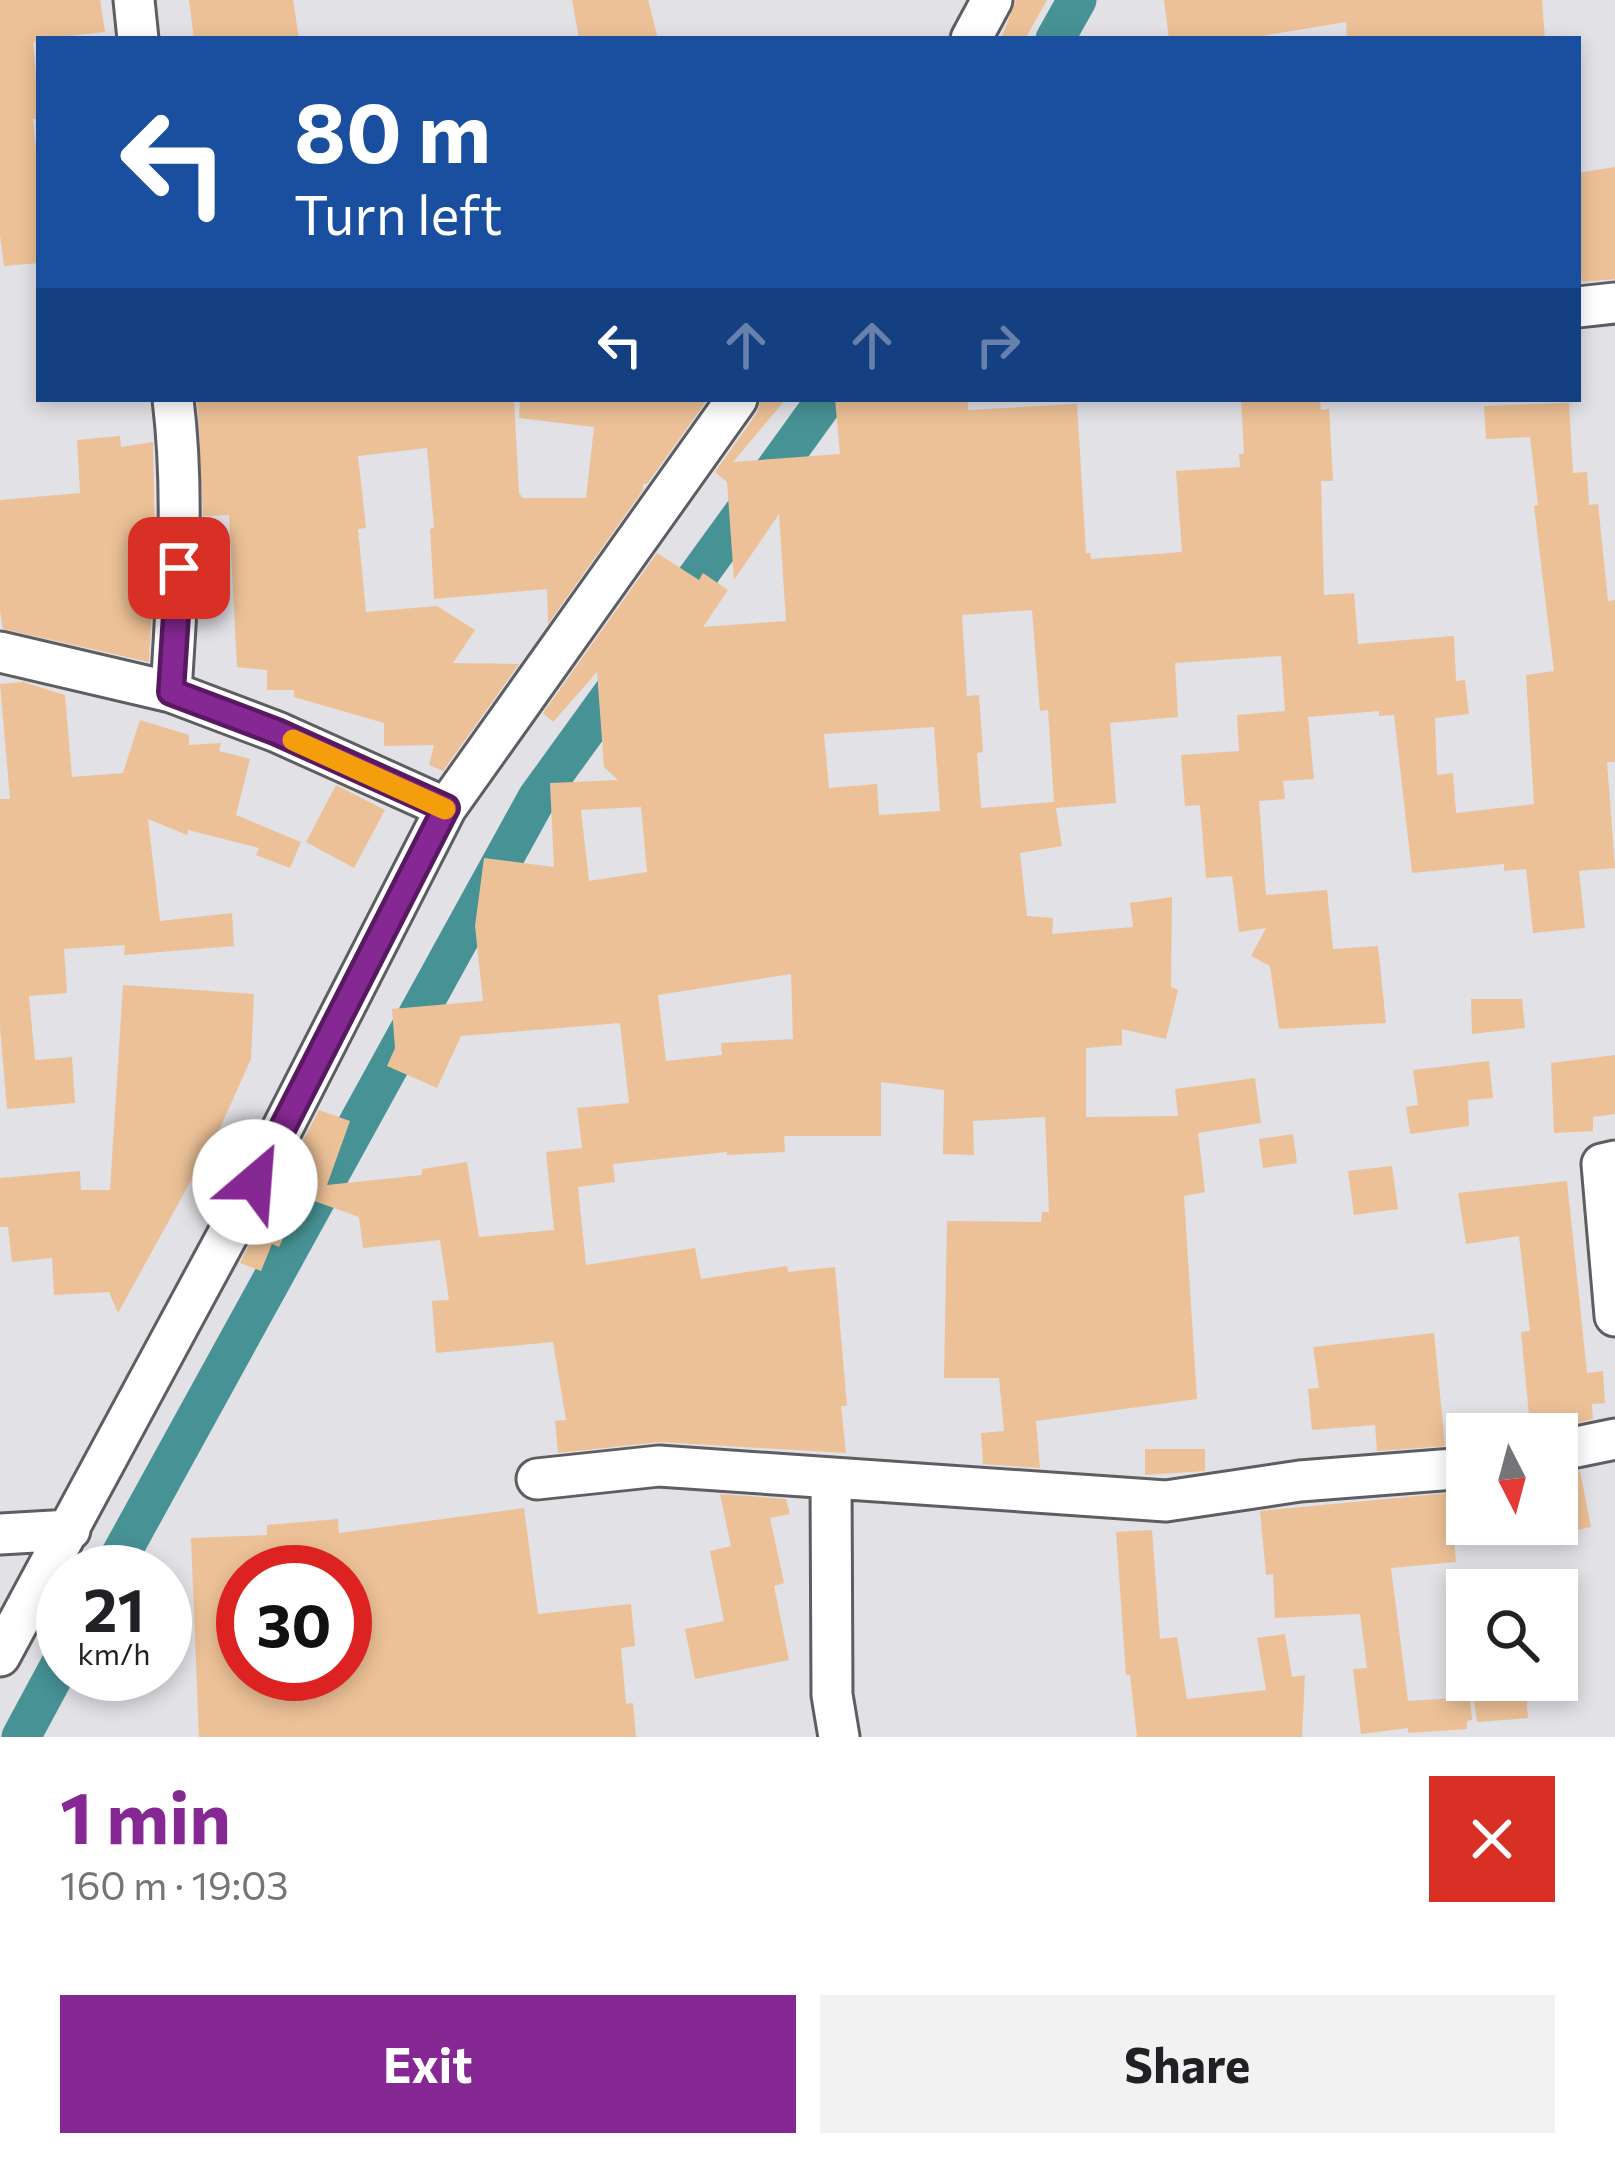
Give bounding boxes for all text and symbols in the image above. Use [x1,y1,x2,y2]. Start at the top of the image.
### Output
text: 80 m [294,78,491,180]
icon: left [96,84,252,240]
text: Turn left [294,180,502,246]
icon: left [587,312,653,378]
icon: ahead [713,312,779,378]
icon: ahead [839,312,905,378]
icon: right [965,312,1031,378]
pin [128,517,230,619]
icon: arrive [146,535,212,601]
position arrow [192,1119,318,1245]
north arrow [1446,1413,1578,1545]
map controls [1446,1413,1578,1701]
speed limit sign: 30 [216,1545,372,1701]
button: search [1446,1569,1578,1701]
text: 21 [83,1571,145,1644]
text: km/h [78,1634,150,1671]
text: 1 min [60,1771,231,1859]
button: close [1429,1776,1555,1902]
text: 160 m · 19:03 [60,1860,289,1908]
button: Exit [60,1995,796,2133]
button: Share [820,1995,1555,2133]

